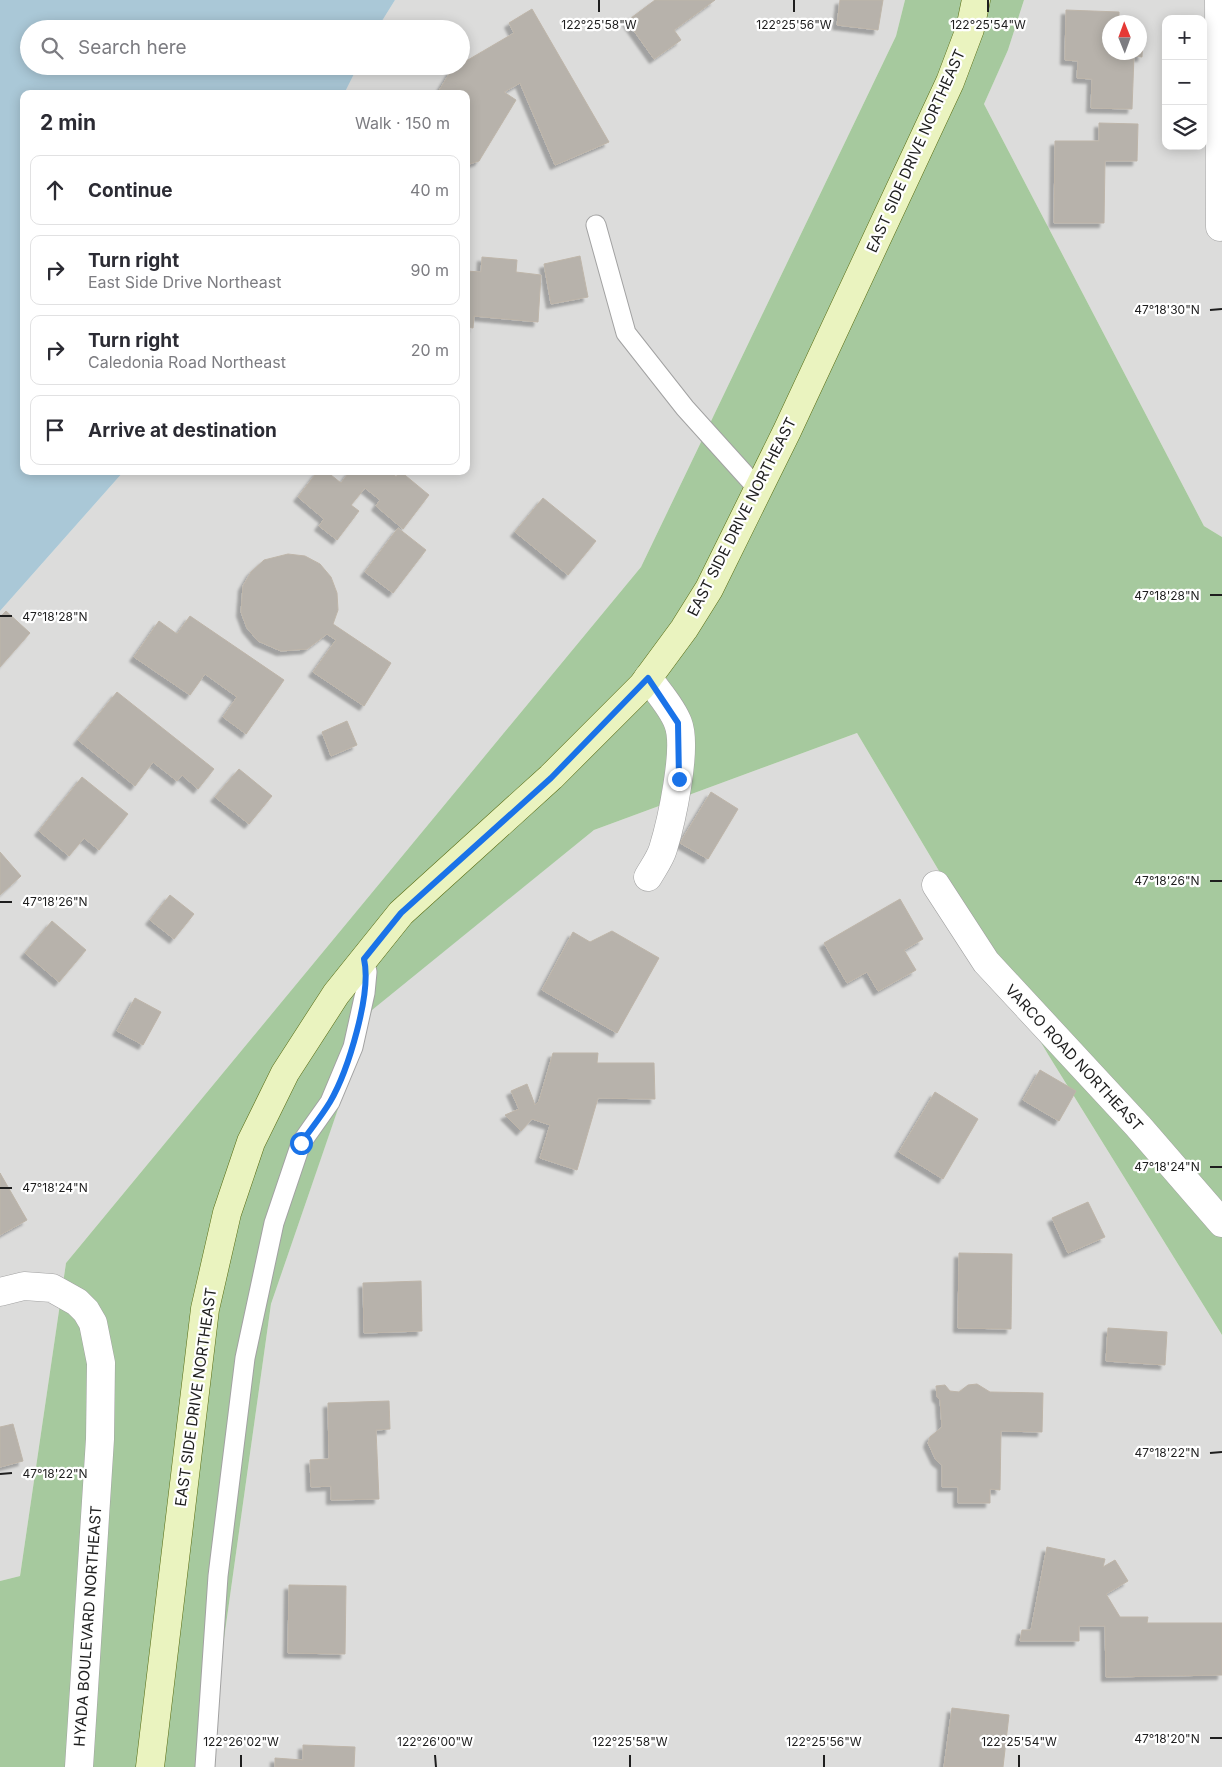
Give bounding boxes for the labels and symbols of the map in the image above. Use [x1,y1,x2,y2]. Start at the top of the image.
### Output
north arrow [1102,15,1147,60]
text: 122°25'58"W [561,17,637,32]
text: 122°25'56"W [756,17,832,32]
text: 122°25'54"W [950,17,1026,32]
street label: EAST SIDE DRIVE NORTHEAST [862,46,969,255]
text: 47°18'30"N [1134,302,1200,317]
street label: EAST SIDE DRIVE NORTHEAST [683,414,800,619]
text: 47°18'28"N [1134,588,1200,603]
text: 47°18'28"N [22,609,88,624]
route end [668,768,691,791]
text: 47°18'26"N [1134,873,1200,888]
text: 47°18'26"N [22,894,88,909]
street label: VARCO ROAD NORTHEAST [1001,980,1147,1135]
route start [290,1132,313,1155]
text: 47°18'24"N [1134,1159,1200,1174]
text: 47°18'24"N [22,1180,88,1195]
street label: EAST SIDE DRIVE NORTHEAST [171,1286,220,1507]
text: 47°18'22"N [1134,1445,1200,1460]
text: 47°18'22"N [22,1466,88,1481]
street label: HYADA BOULEVARD NORTHEAST [70,1505,105,1747]
text: 47°18'20"N [1134,1731,1200,1746]
text: 122°26'02"W [203,1734,279,1749]
text: 122°26'00"W [397,1734,473,1749]
text: 122°25'58"W [592,1734,668,1749]
text: 122°25'56"W [786,1734,862,1749]
text: 122°25'54"W [981,1734,1057,1749]

